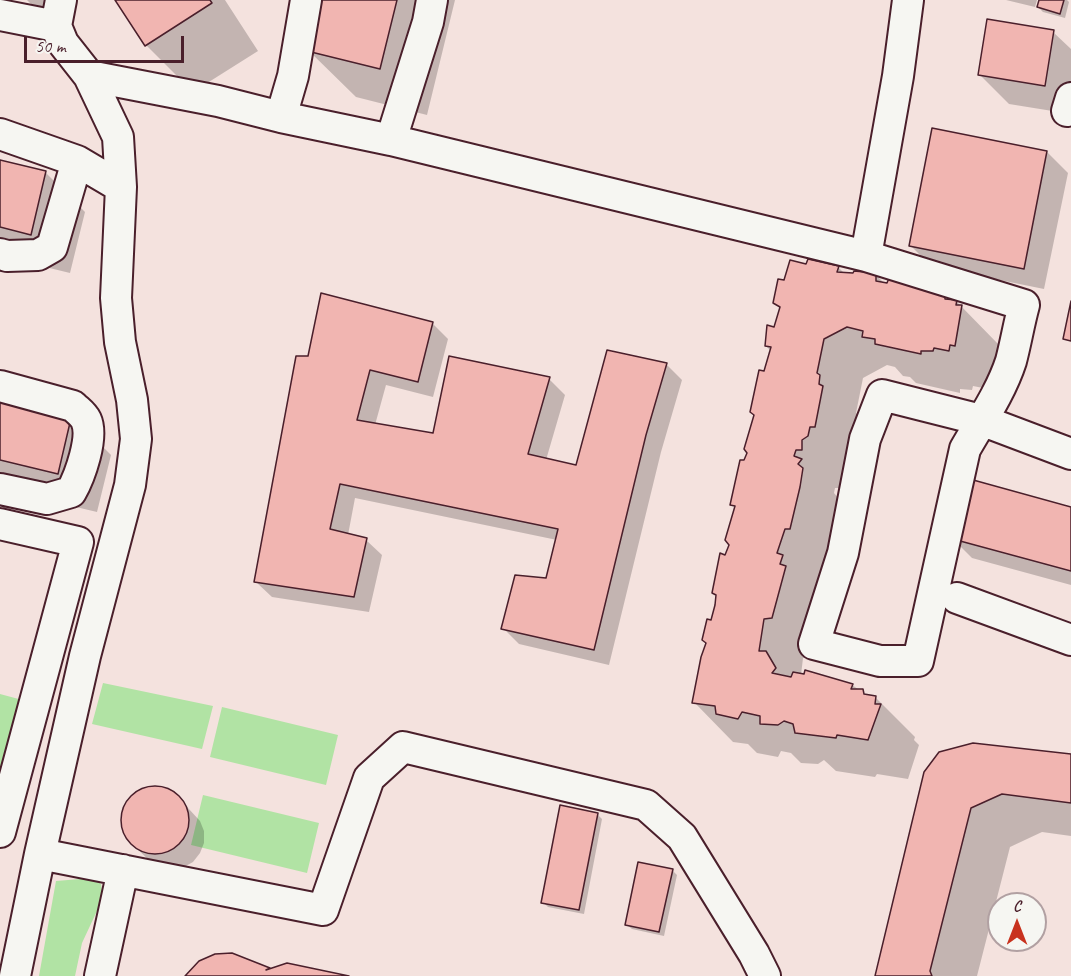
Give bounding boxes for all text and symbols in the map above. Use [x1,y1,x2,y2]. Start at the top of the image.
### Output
scale bar [27,24,188,62]
text: 50 m [35,35,66,57]
north arrow [987,892,1047,952]
text: С [1013,896,1021,916]

